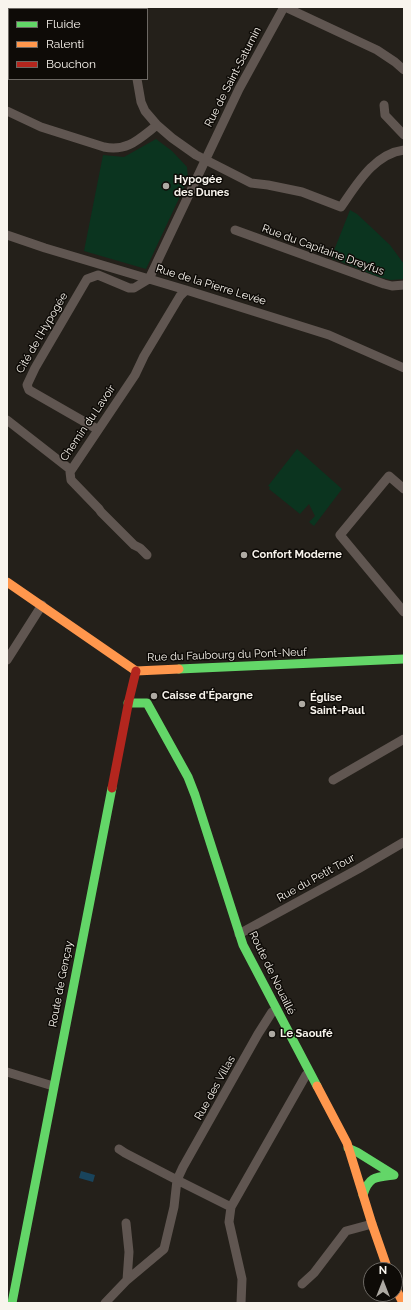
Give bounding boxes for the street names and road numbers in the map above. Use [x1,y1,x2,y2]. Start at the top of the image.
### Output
street label: Rue de Saint-Saturnin [202,25,264,129]
street label: Rue du Capitaine Dreyfus [260,222,386,278]
street label: Rue de la Pierre Levée [154,262,268,308]
street label: Cité de l'Hypogée [14,290,70,376]
street label: Chemin du Lavoir [58,382,118,464]
street label: Rue du Faubourg du Pont-Neuf [147,646,307,664]
street label: Rue du Petit Tour [275,851,357,905]
street label: Route de Nouaillé [246,929,298,1017]
street label: Route de Gençay [46,940,76,1028]
street label: Rue des Villas [192,1054,238,1122]

